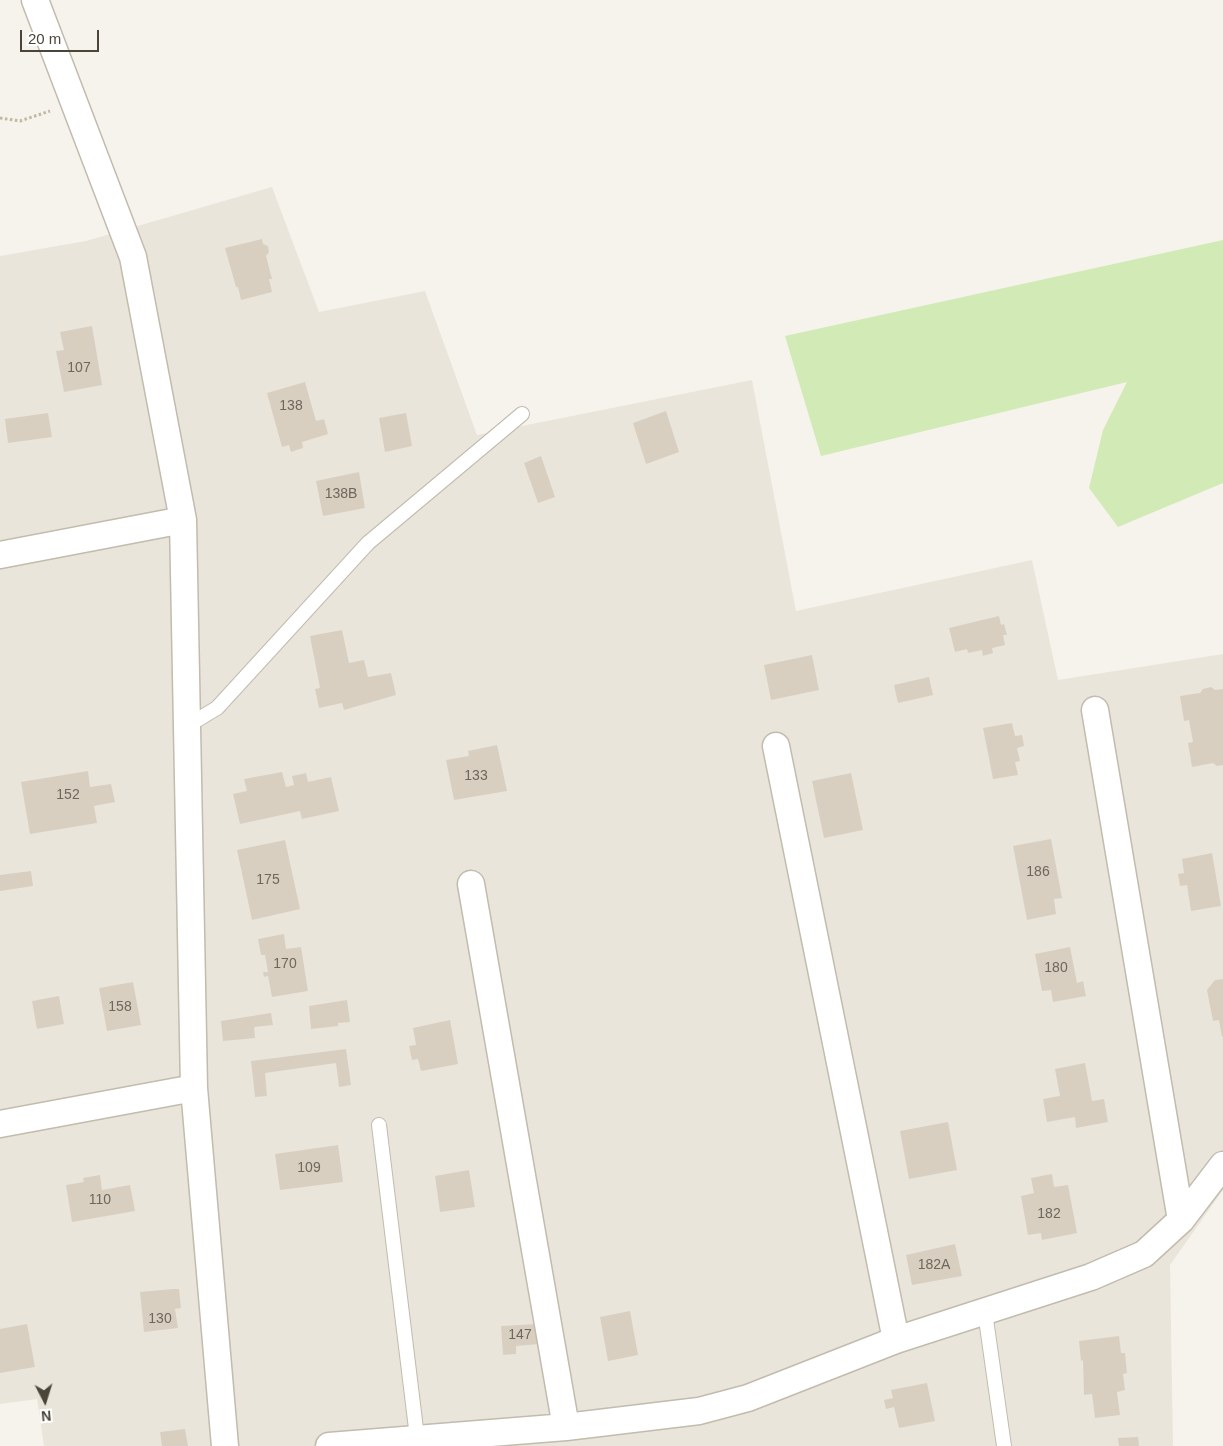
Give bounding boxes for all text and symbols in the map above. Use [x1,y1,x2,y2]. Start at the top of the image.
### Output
scale bar [22,20,101,52]
text: 20 m [28,30,61,47]
house number: 107 [67,360,91,376]
house number: 138 [279,398,303,414]
house number: 138B [325,486,357,502]
house number: 133 [464,768,488,784]
house number: 152 [56,787,80,803]
house number: 186 [1026,864,1050,880]
house number: 175 [256,872,280,888]
house number: 170 [273,956,297,972]
house number: 180 [1044,960,1068,976]
house number: 158 [108,999,132,1015]
house number: 109 [297,1160,321,1176]
house number: 110 [89,1192,111,1208]
house number: 182 [1037,1206,1061,1222]
house number: 182A [918,1257,950,1273]
house number: 130 [148,1311,172,1327]
house number: 147 [508,1327,532,1343]
north arrow [20,1376,70,1426]
text: N [41,1408,52,1424]

